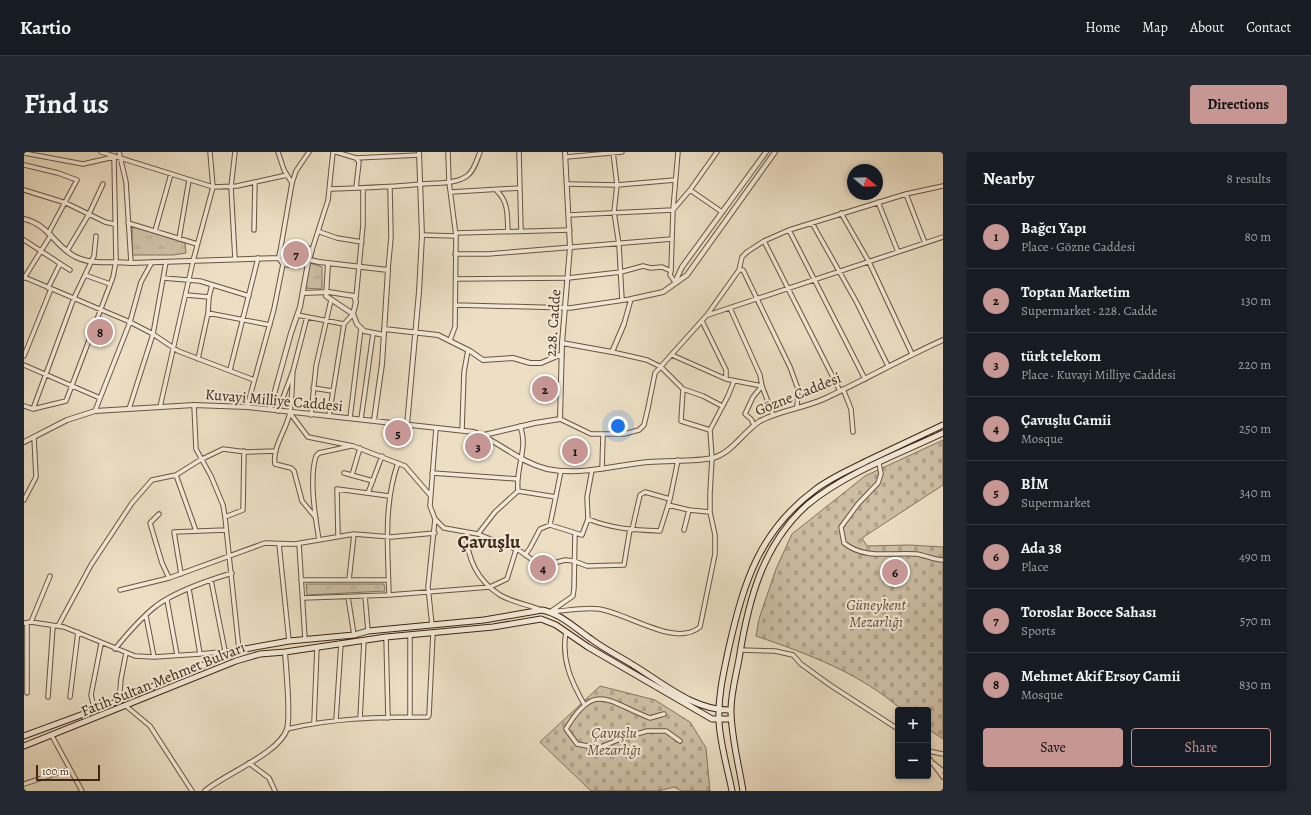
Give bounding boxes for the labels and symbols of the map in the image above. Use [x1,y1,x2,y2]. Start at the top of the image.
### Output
north arrow [847,164,883,200]
pin: 7 [283,239,309,269]
street label: 228. Cadde [541,288,565,358]
pin: 8 [87,317,113,347]
street label: Gözne Caddesi [752,368,844,420]
pin: 2 [532,374,558,404]
street label: Kuvayi Milliye Caddesi [204,384,344,416]
your location [608,416,628,436]
pin: 5 [385,418,411,448]
pin: 3 [465,431,491,461]
pin: 1 [562,436,588,466]
district label: Çavuşlu [458,529,521,555]
pin: 4 [530,553,556,583]
pin: 6 [882,557,908,587]
park label: Güneykent Mezarlığı [846,595,906,632]
street label: Fatih Sultan Mehmet Bulvarı [78,637,248,721]
park label: Çavuşlu Mezarlığı [587,723,641,760]
scale bar [36,763,100,782]

